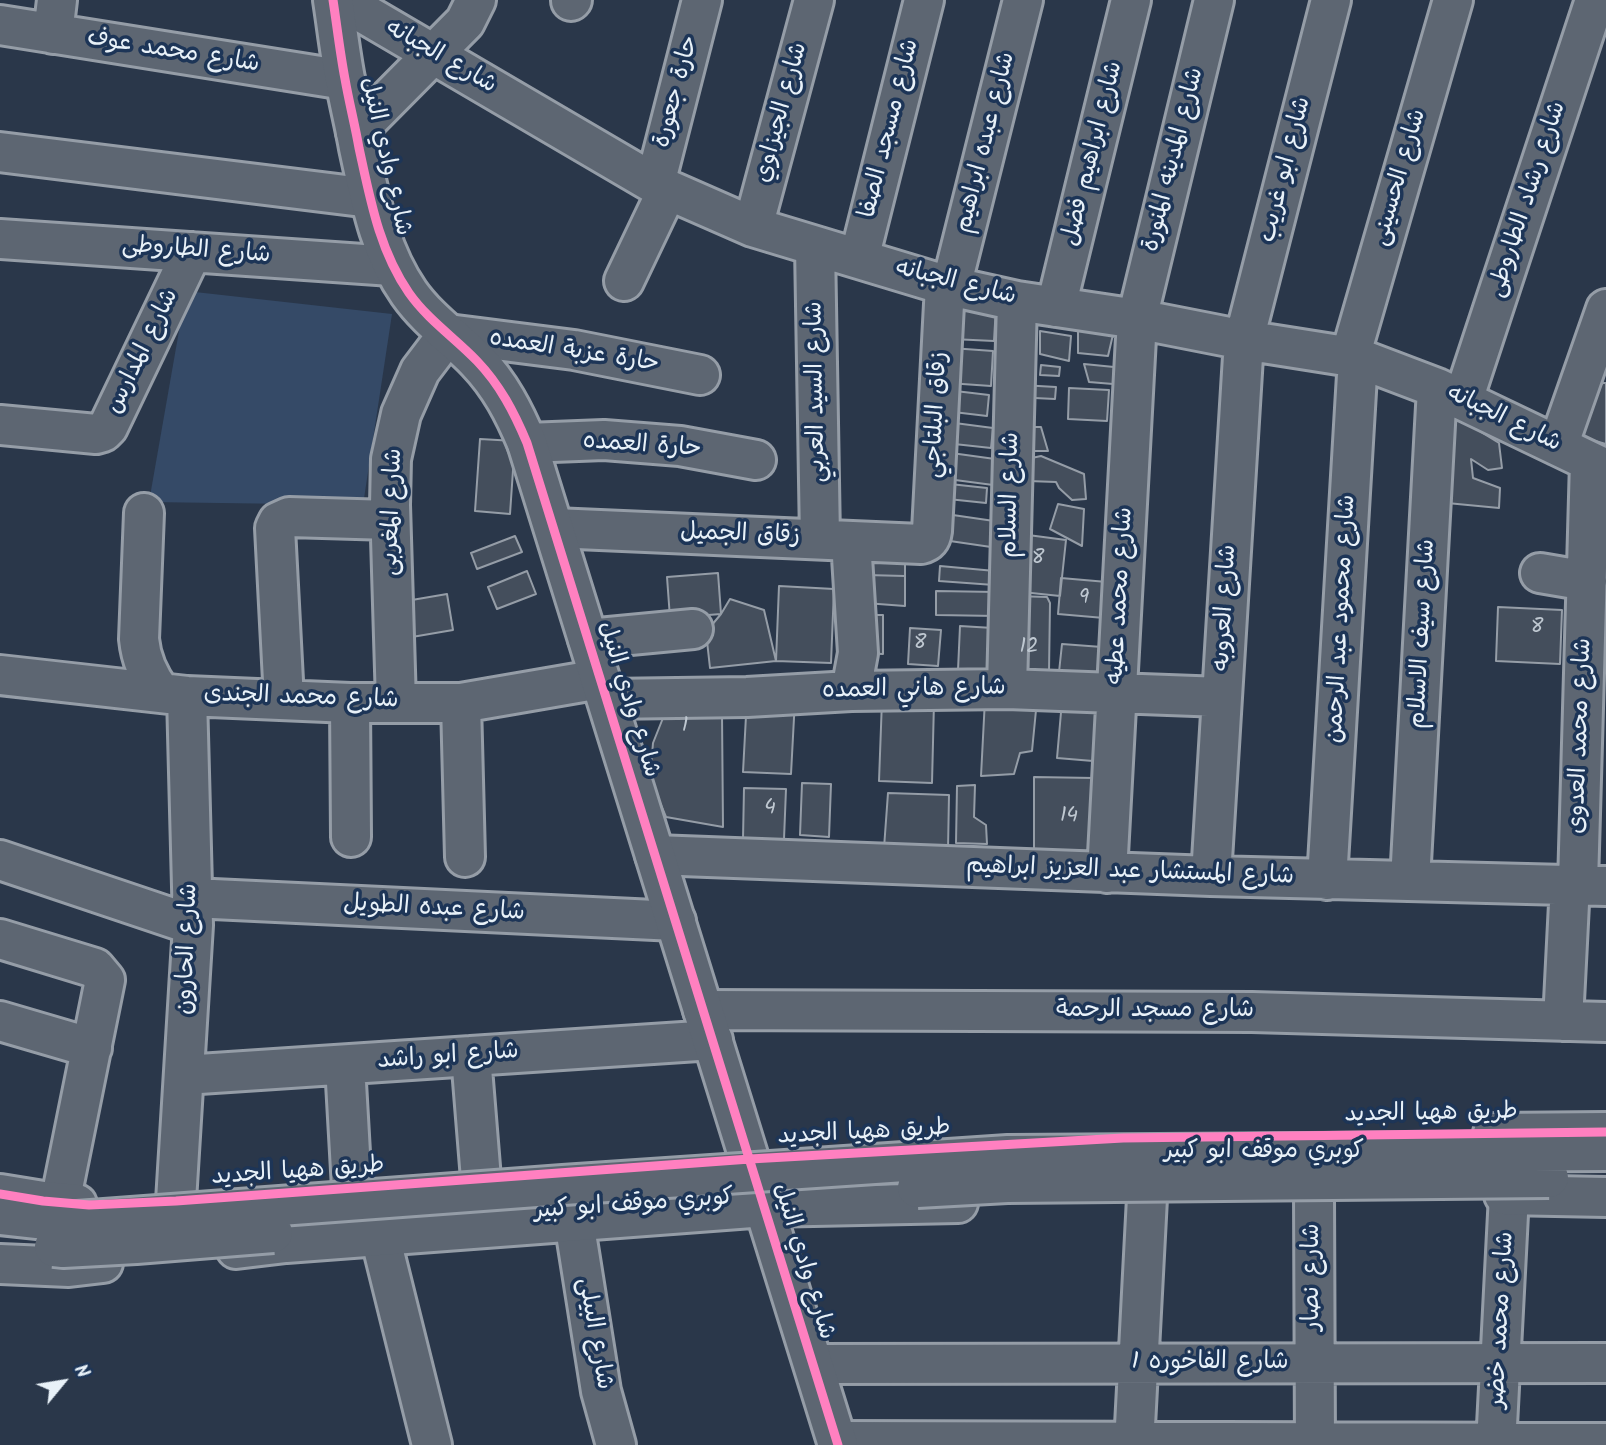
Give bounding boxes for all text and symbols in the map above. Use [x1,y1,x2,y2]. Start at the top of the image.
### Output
street label: شارع الجبانه [379,15,501,101]
street label: شارع محمد عوف [85,25,261,81]
street label: حارة جعورة [649,33,707,151]
street label: شارع مسجد الصفا [855,36,927,222]
street label: شارع الجيزاوي [750,40,816,186]
street label: شارع عبده ابراهيم [951,50,1023,236]
street label: شارع ابراهيم فضل [1057,59,1131,249]
street label: شارع المدينه المنورة [1138,65,1212,255]
street label: شارع وادي النيل [352,75,416,239]
street label: شارع ابو غريب [1255,94,1319,246]
street label: شارع رشاد الطاروطى [1484,98,1574,302]
street label: شارع الحسينى [1368,106,1434,250]
street label: شارع الطاروطى [121,232,271,272]
street label: شارع الجبانه [891,255,1019,313]
street label: شارع المدارس [101,285,187,419]
street label: شارع السيد العربي [802,301,834,483]
street label: حارة عزبة العمده [487,325,661,381]
street label: زقاق البلتاجي [920,351,956,479]
street label: شارع الجبانه [1441,380,1565,460]
street label: حارة العمده [582,428,702,466]
street label: شارع السلام [997,432,1027,558]
street label: شارع المغربى [377,448,411,576]
street label: شارع محمود عبد الرحمن [1322,494,1364,744]
street label: شارع محمد عطيه [1103,507,1141,685]
street label: زقاق الجميل [680,520,800,552]
street label: شارع سيف الاسلام [1405,539,1443,729]
street label: شارع العروبه [1209,544,1245,672]
house number: 8 [1032,546,1044,572]
house number: 9 [1079,586,1089,612]
house number: 8 [1531,615,1543,641]
street label: شارع وادي النيل [590,618,664,782]
house number: 8 [914,631,926,657]
house number: 12 [1020,635,1038,661]
street label: شارع محمد العدوى [1564,638,1600,834]
street label: شارع هاني العمده [822,675,1006,707]
street label: شارع محمد الجندى [203,681,399,717]
house number: 1 [682,714,688,740]
house number: 4 [764,796,776,822]
house number: 14 [1060,804,1078,830]
street label: شارع المستشار عبد العزيز ابراهيم [966,853,1294,893]
street label: شارع الحارون [172,883,206,1015]
street label: شارع عبده الطويل [343,891,525,929]
street label: شارع مسجد الرحمة [1056,998,1254,1026]
street label: شارع ابو راشد [376,1039,520,1077]
street label: طريق ههيا الجديد [1344,1099,1518,1131]
street label: طريق ههيا الجديد [777,1115,951,1153]
street label: كوبري موقف ابو كبير [1164,1139,1364,1167]
street label: طريق ههيا الجديد [211,1153,385,1193]
street label: شارع وادي النيل [765,1180,839,1344]
street label: كوبري موقف ابو كبير [533,1185,735,1227]
street label: شارع نصار [1300,1224,1328,1330]
street label: شارع محمد خضر [1484,1231,1522,1409]
street label: شارع البيلى [569,1276,617,1392]
north arrow [28,1347,98,1417]
street label: شارع الفاخوره 1 [1132,1350,1288,1378]
text: N [65,1359,97,1384]

